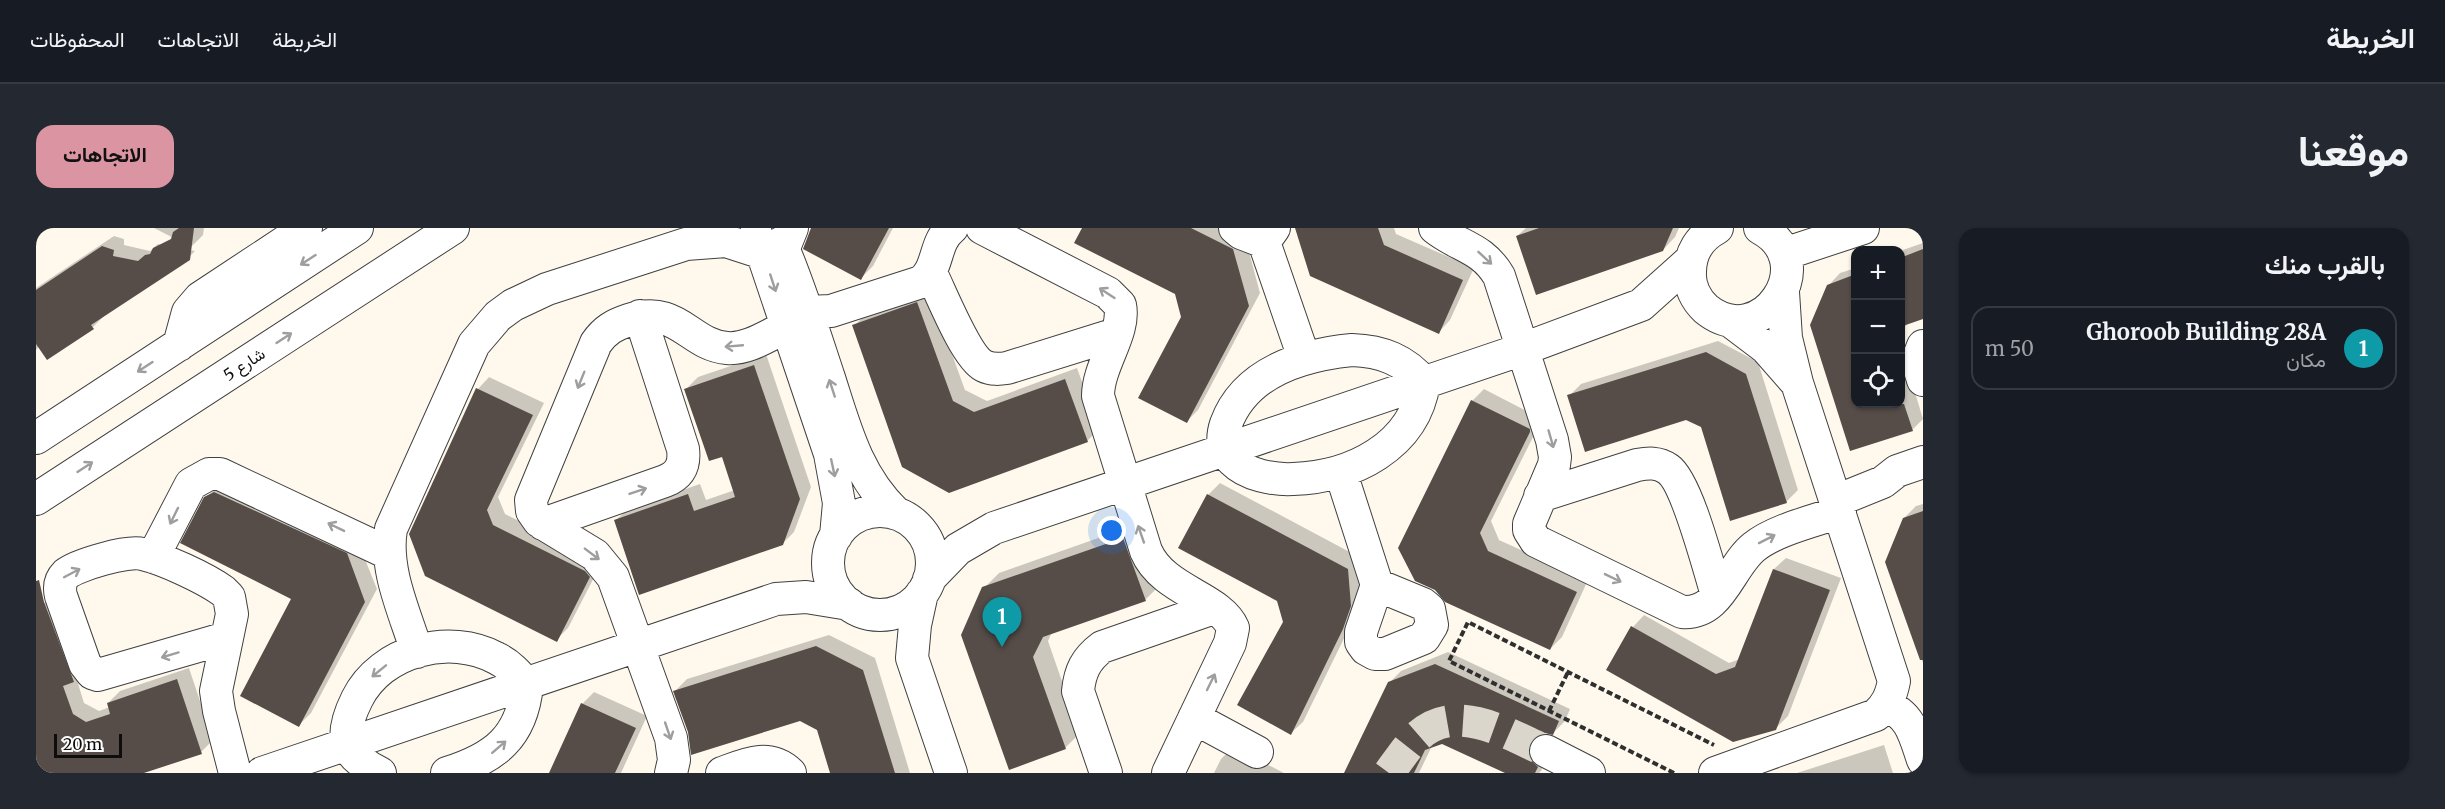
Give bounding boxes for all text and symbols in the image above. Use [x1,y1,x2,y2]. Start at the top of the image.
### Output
text: الخريطة [2326,20,2415,56]
text: المحفوظات [30,26,125,53]
text: الاتجاهات [158,26,239,53]
text: الخريطة [272,26,337,53]
button: الاتجاهات [36,125,174,188]
text: موقعنا [2298,125,2409,177]
map controls [1851,246,1905,408]
button: + [1851,246,1905,300]
text: بالقرب منك [2265,248,2385,281]
one-way arrow [1477,251,1492,265]
one-way arrow [301,254,317,266]
one-way arrow [769,273,780,292]
one-way arrow [1099,287,1116,299]
button: − [1851,300,1905,354]
text: Ghoroob Building 28A [2086,318,2326,346]
one-way arrow [275,332,291,344]
text: 50 m [1985,336,2034,361]
text: 1 [2359,336,2368,361]
one-way arrow [724,341,744,352]
street label: شارع 5 [220,343,270,386]
text: مكان [2286,347,2326,372]
button: locate [1851,354,1905,408]
one-way arrow [137,361,154,373]
one-way arrow [575,370,586,389]
one-way arrow [826,379,837,398]
one-way arrow [1546,429,1558,448]
one-way arrow [828,459,840,478]
one-way arrow [76,461,93,473]
one-way arrow [628,484,647,495]
one-way arrow [168,506,179,524]
your location [1097,516,1126,545]
one-way arrow [327,521,345,533]
one-way arrow [1135,525,1146,544]
one-way arrow [1758,533,1776,545]
one-way arrow [584,547,600,560]
one-way arrow [63,567,81,578]
one-way arrow [1603,573,1621,585]
pin: 1 [982,598,1022,647]
one-way arrow [161,650,180,661]
one-way arrow [372,665,388,678]
one-way arrow [1206,674,1218,692]
one-way arrow [664,721,675,740]
scale bar [54,731,122,758]
text: 20 m [63,734,102,754]
one-way arrow [491,740,506,754]

